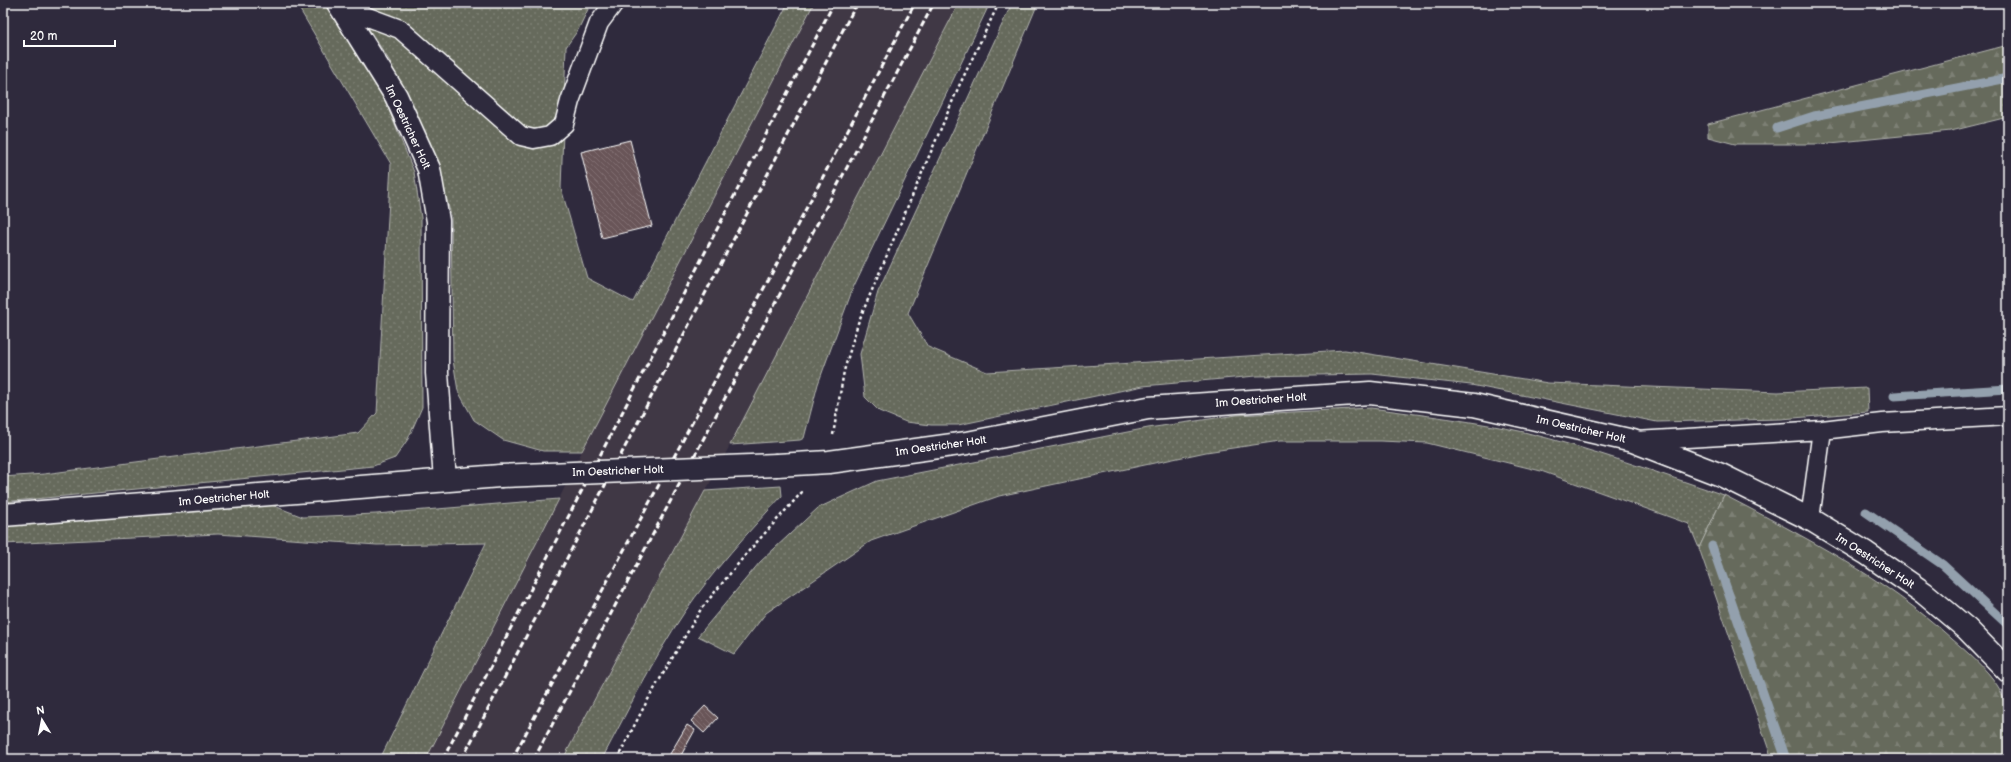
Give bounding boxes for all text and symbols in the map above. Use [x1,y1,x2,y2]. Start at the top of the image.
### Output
scale bar [24,22,115,48]
text: 20 m [30,29,57,44]
street label: Im Oestricher Holt [383,83,433,172]
street label: Im Oestricher Holt [1215,390,1308,410]
street label: Im Oestricher Holt [1535,412,1627,446]
street label: Im Oestricher Holt [895,433,988,459]
street label: Im Oestricher Holt [572,463,664,479]
street label: Im Oestricher Holt [178,488,271,508]
street label: Im Oestricher Holt [1833,531,1917,592]
north arrow [22,700,62,740]
text: N [35,704,46,718]

